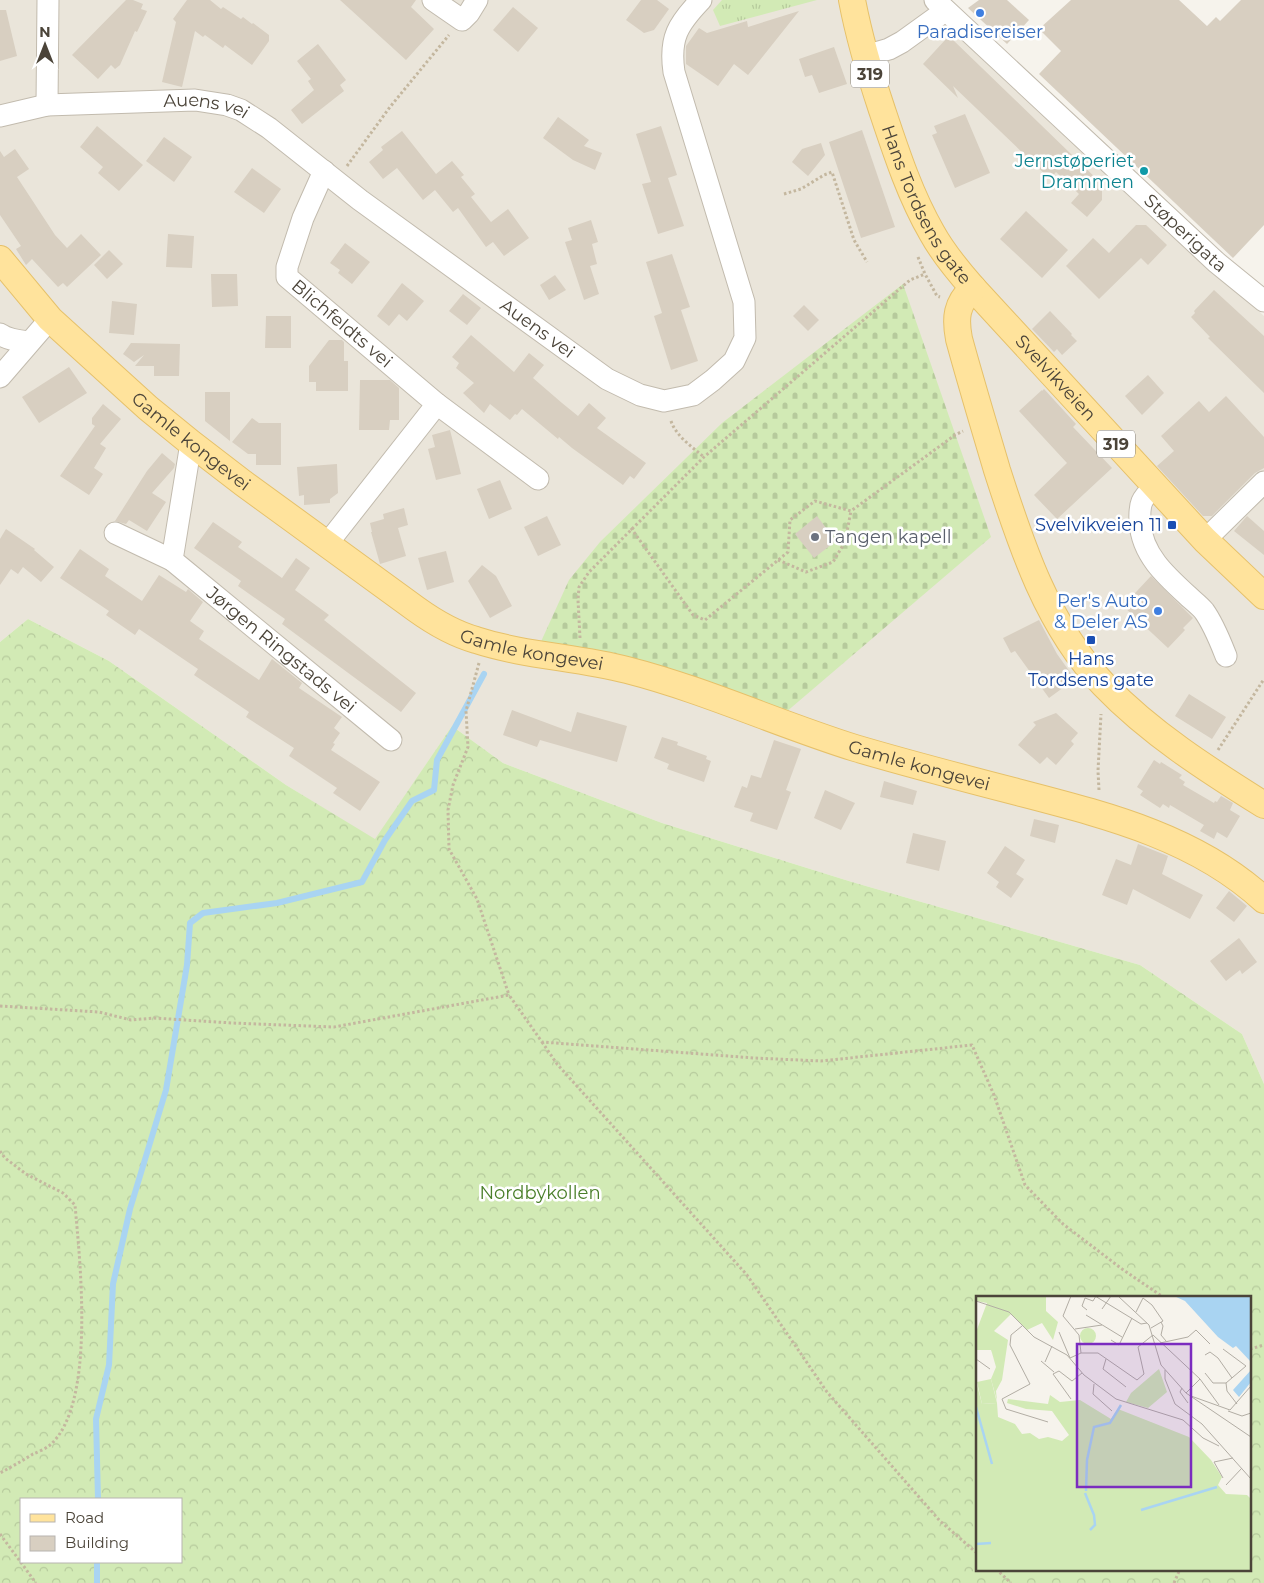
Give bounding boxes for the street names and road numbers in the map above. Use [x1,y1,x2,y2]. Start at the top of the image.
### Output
road number: 319 [851,61,889,88]
street label: Auens vei [163,89,253,123]
street label: Hans Tordsens gate [877,122,976,289]
street label: Støperigata [1139,189,1231,277]
street label: Blichfeldts vei [287,275,397,372]
street label: Auens vei [496,294,579,363]
street label: Svelvikveien [1011,330,1101,426]
street label: Gamle kongevei [127,387,255,496]
road number: 319 [1097,430,1135,458]
street label: Jørgen Ringstads vei [201,581,361,718]
street label: Gamle kongevei [457,624,605,675]
street label: Gamle kongevei [846,736,992,796]

